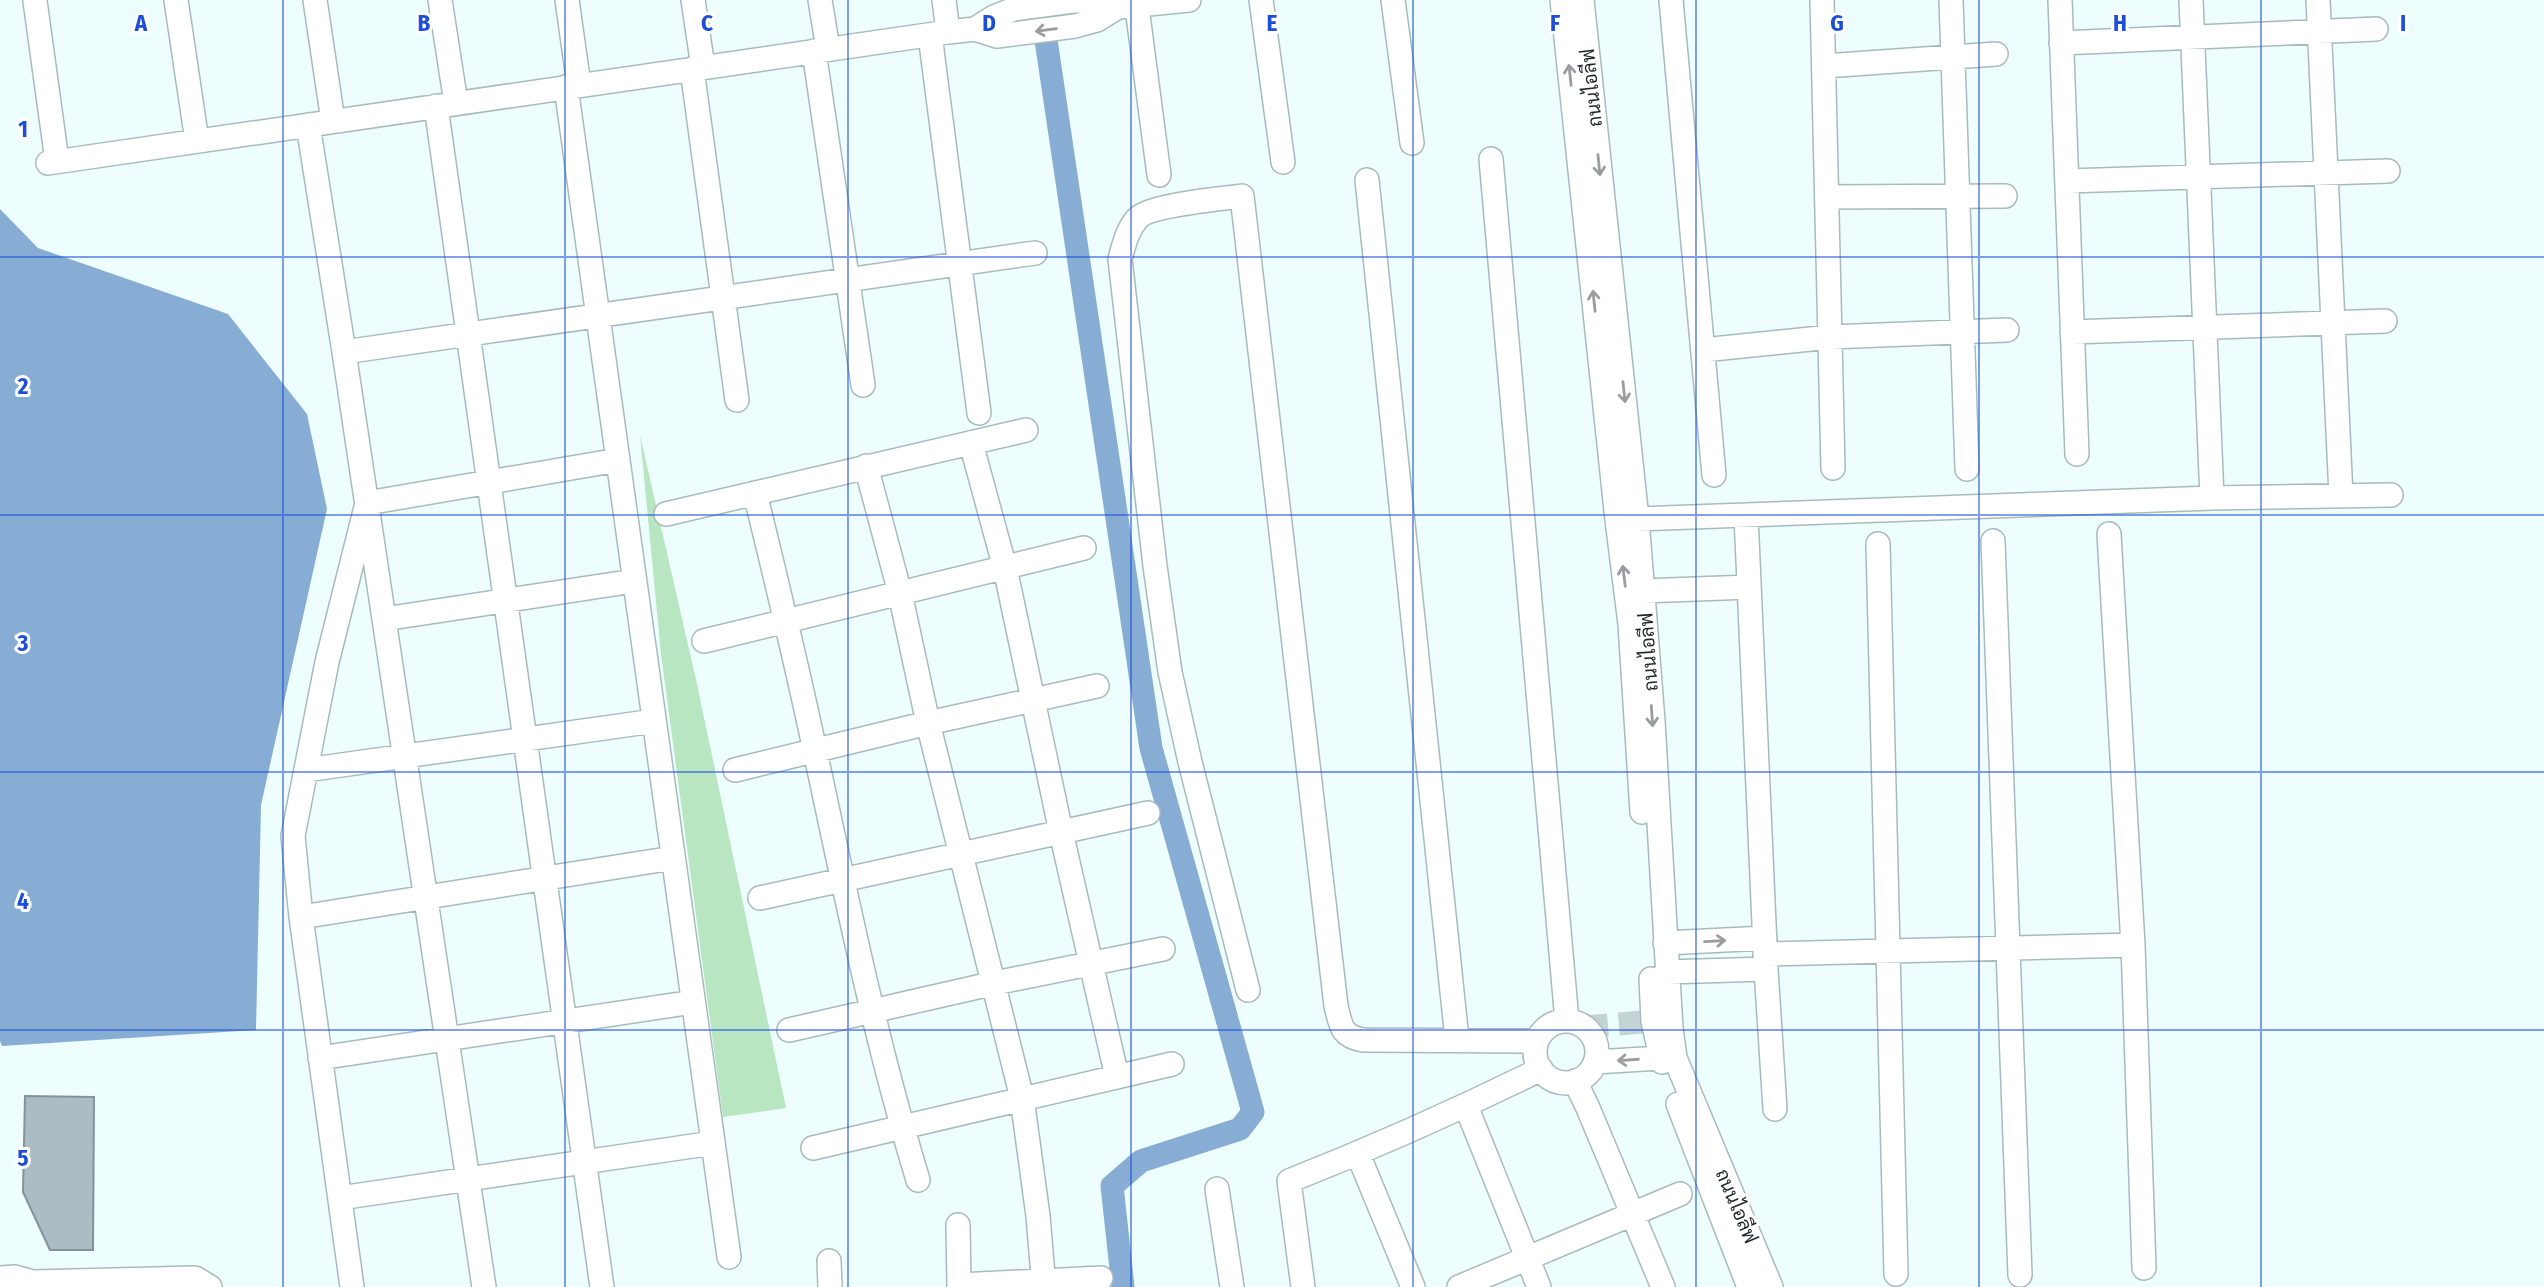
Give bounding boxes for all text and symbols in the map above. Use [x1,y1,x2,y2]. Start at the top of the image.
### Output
text: A [134,9,148,37]
text: B [418,9,431,37]
text: C [701,9,713,37]
text: D [982,9,996,37]
text: E [1267,9,1278,37]
text: F [1550,9,1560,37]
text: G [1830,9,1844,37]
text: H [2113,9,2127,37]
text: I [2400,9,2406,37]
one-way arrow [1035,24,1058,37]
street label: ถนนไอลีฟ [1575,48,1607,128]
one-way arrow [1563,64,1576,87]
text: 1 [18,115,28,143]
one-way arrow [1593,154,1606,176]
one-way arrow [1587,290,1600,313]
text: 2 [17,372,29,400]
one-way arrow [1617,380,1630,402]
one-way arrow [1617,565,1630,588]
street label: ถนนไอลีฟ [1633,612,1663,692]
text: 3 [17,629,29,657]
one-way arrow [1646,704,1659,727]
text: 4 [17,887,29,915]
one-way arrow [1703,934,1726,947]
one-way arrow [1617,1054,1639,1067]
text: 5 [17,1144,29,1172]
street label: ถนนไอลีฟ [1711,1165,1763,1247]

